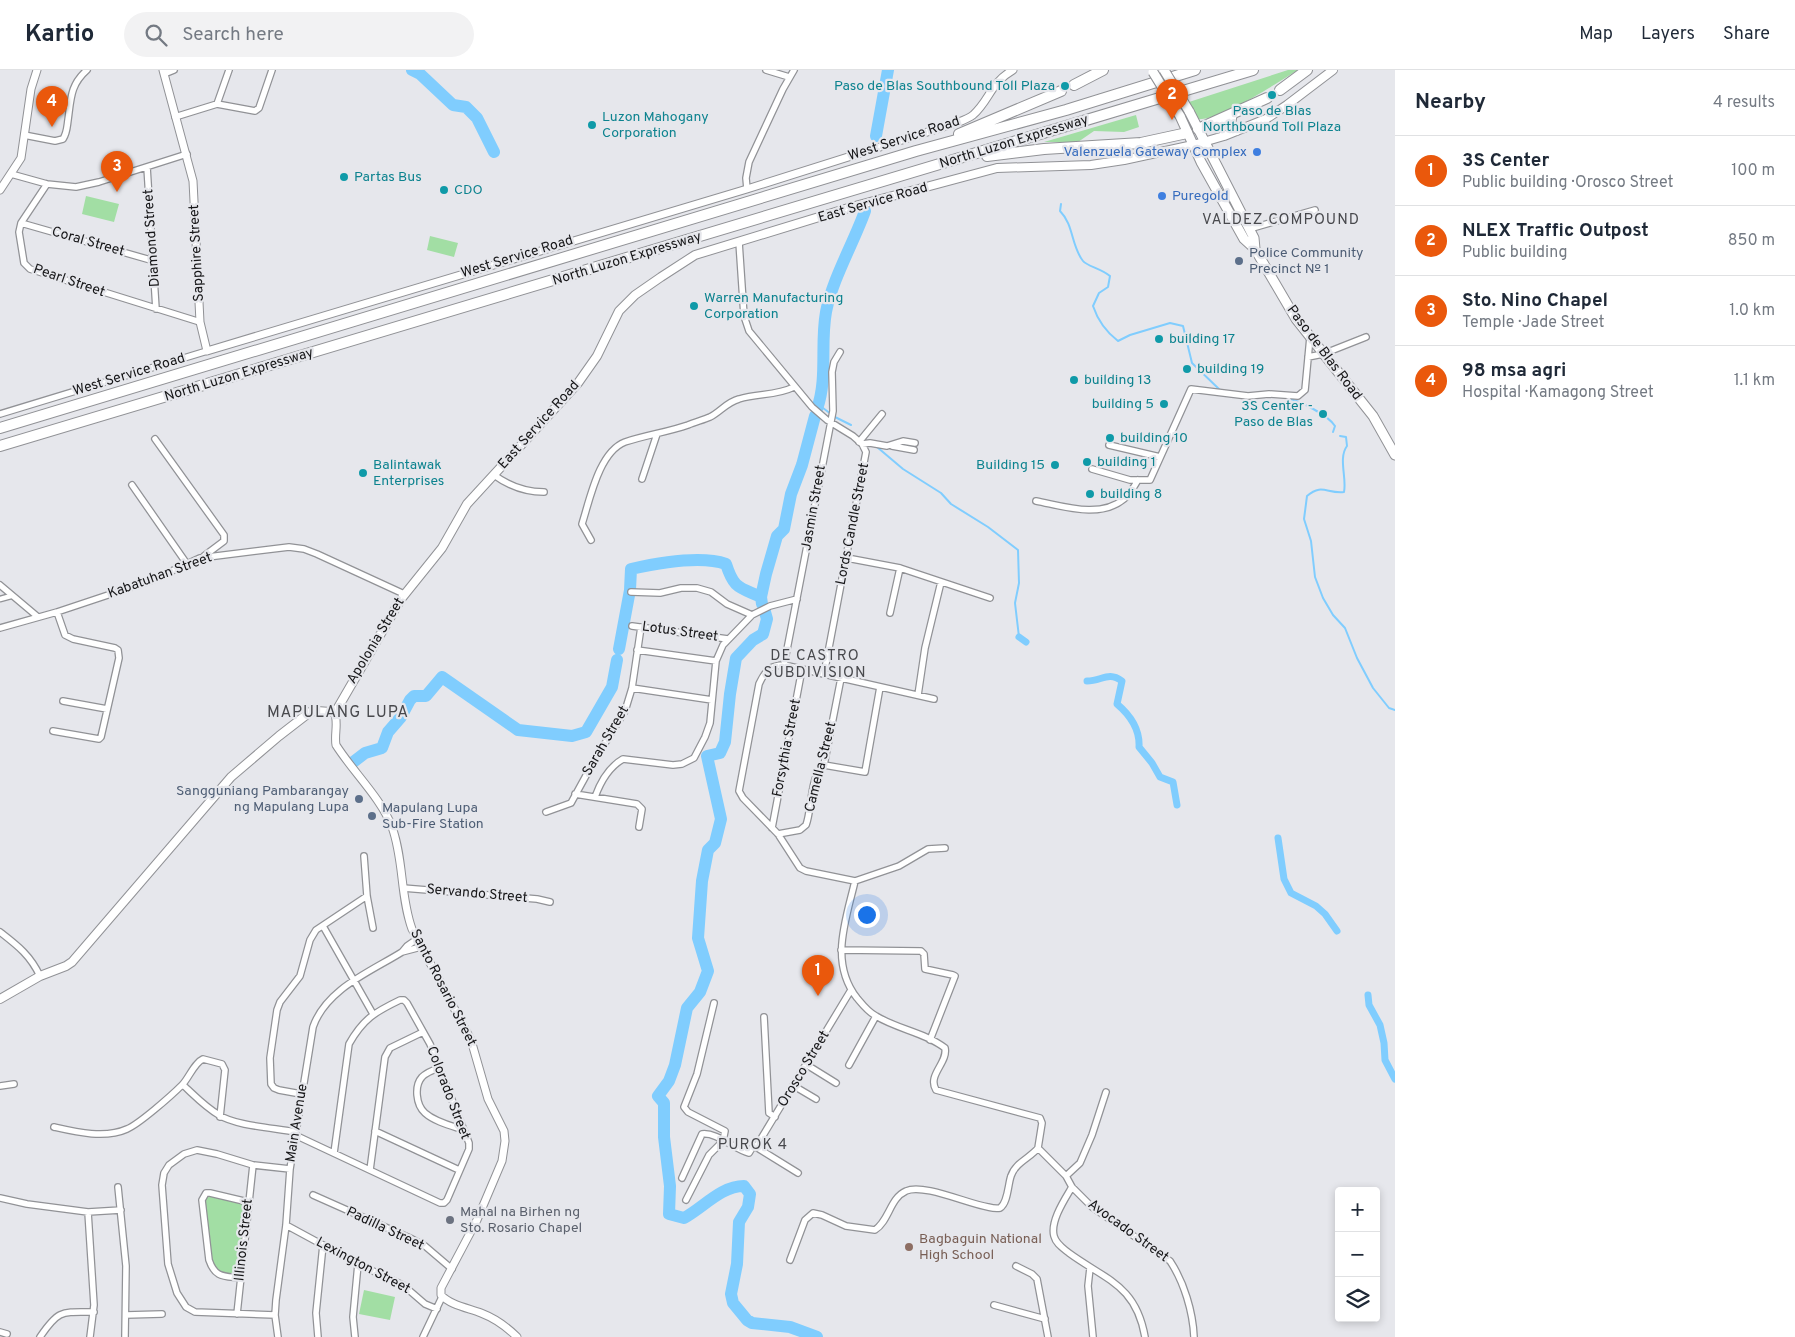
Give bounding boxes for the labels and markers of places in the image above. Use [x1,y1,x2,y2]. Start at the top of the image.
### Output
place label: Paso de Blas Southbound Toll Plaza [834,78,1055,95]
pin: 2 [1156,79,1188,120]
marker: Paso de Blas Southbound Toll Plaza [1059,80,1071,92]
pin: 4 [36,86,68,127]
marker: Paso de Blas Northbound Toll Plaza [1266,89,1278,101]
place label: Paso de Blas Northbound Toll Plaza [1203,103,1341,136]
place label: Luzon Mahogany Corporation [602,109,709,142]
marker: Luzon Mahogany Corporation [586,119,598,131]
place label: Valenzuela Gateway Complex [1063,144,1247,161]
marker: Valenzuela Gateway Complex [1251,146,1263,158]
pin: 3 [101,151,133,192]
place label: Partas Bus [354,169,422,186]
marker: Partas Bus [338,171,350,183]
place label: CDO [454,182,483,199]
marker: CDO [438,184,450,196]
place label: Puregold [1172,188,1229,205]
marker: Puregold [1156,190,1168,202]
place label: Police Community Precinct № 1 [1249,245,1363,278]
marker: Police Community Precinct № 1 [1233,255,1245,267]
place label: Warren Manufacturing Corporation [704,290,843,323]
marker: Warren Manufacturing Corporation [688,300,700,312]
place label: building 17 [1169,331,1235,348]
marker: building 17 [1153,333,1165,345]
place label: building 19 [1197,361,1264,378]
marker: building 19 [1181,363,1193,375]
place label: building 13 [1084,372,1151,389]
marker: building 13 [1068,374,1080,386]
place label: building 5 [1092,396,1154,413]
marker: building 5 [1158,398,1170,410]
place label: 3S Center - Paso de Blas [1234,398,1313,431]
marker: 3S Center - Paso de Blas [1317,408,1329,420]
place label: building 10 [1120,430,1188,447]
marker: building 10 [1104,432,1116,444]
place label: building 1 [1097,454,1156,471]
marker: building 1 [1081,456,1093,468]
place label: Balintawak Enterprises [373,457,444,490]
place label: Building 15 [976,457,1045,474]
marker: Building 15 [1049,459,1061,471]
marker: Balintawak Enterprises [357,467,369,479]
place label: building 8 [1100,486,1162,503]
marker: building 8 [1084,488,1096,500]
place label: Sangguniang Pambarangay ng Mapulang Lupa [176,783,349,816]
marker: Sangguniang Pambarangay ng Mapulang Lupa [353,793,365,805]
place label: Mapulang Lupa Sub-Fire Station [382,800,484,833]
marker: Mapulang Lupa Sub-Fire Station [366,810,378,822]
pin: 1 [802,955,834,996]
place label: Mahal na Birhen ng Sto. Rosario Chapel [460,1204,582,1237]
marker: Mahal na Birhen ng Sto. Rosario Chapel [444,1214,456,1226]
place label: Bagbaguin National High School [919,1231,1042,1264]
marker: Bagbaguin National High School [903,1241,915,1253]

